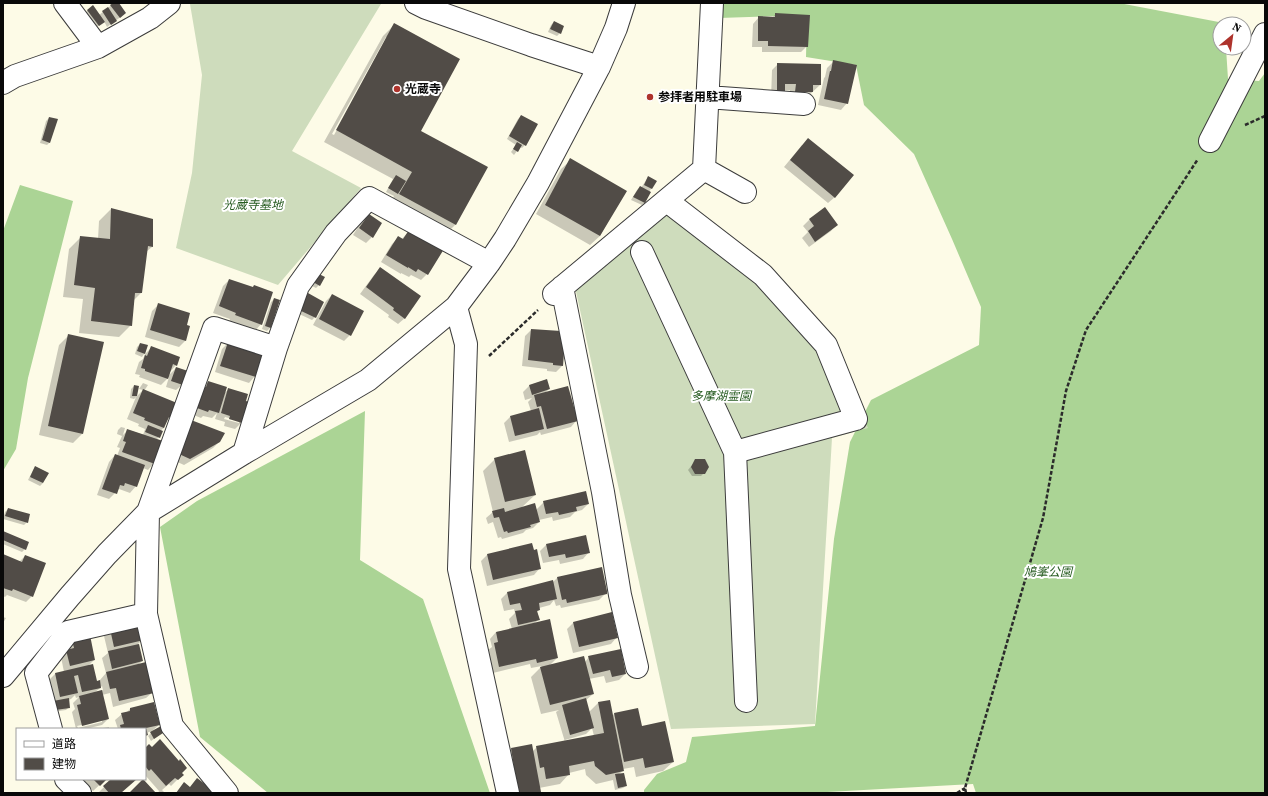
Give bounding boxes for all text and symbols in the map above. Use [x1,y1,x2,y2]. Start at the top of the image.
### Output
north arrow [1212,16,1252,56]
text: N [1229,19,1244,36]
place label: 光蔵寺 [405,81,441,97]
marker: 光蔵寺 [392,84,402,94]
place label: 参拝者用駐車場 [658,89,742,105]
marker: 参拝者用駐車場 [645,92,655,102]
park label: 光蔵寺墓地 [223,197,285,213]
park label: 多摩湖霊園 [691,388,753,404]
park label: 鳩峯公園 [1024,564,1074,580]
legend [16,728,146,780]
text: 道路 [52,736,76,752]
text: 建物 [52,756,76,772]

